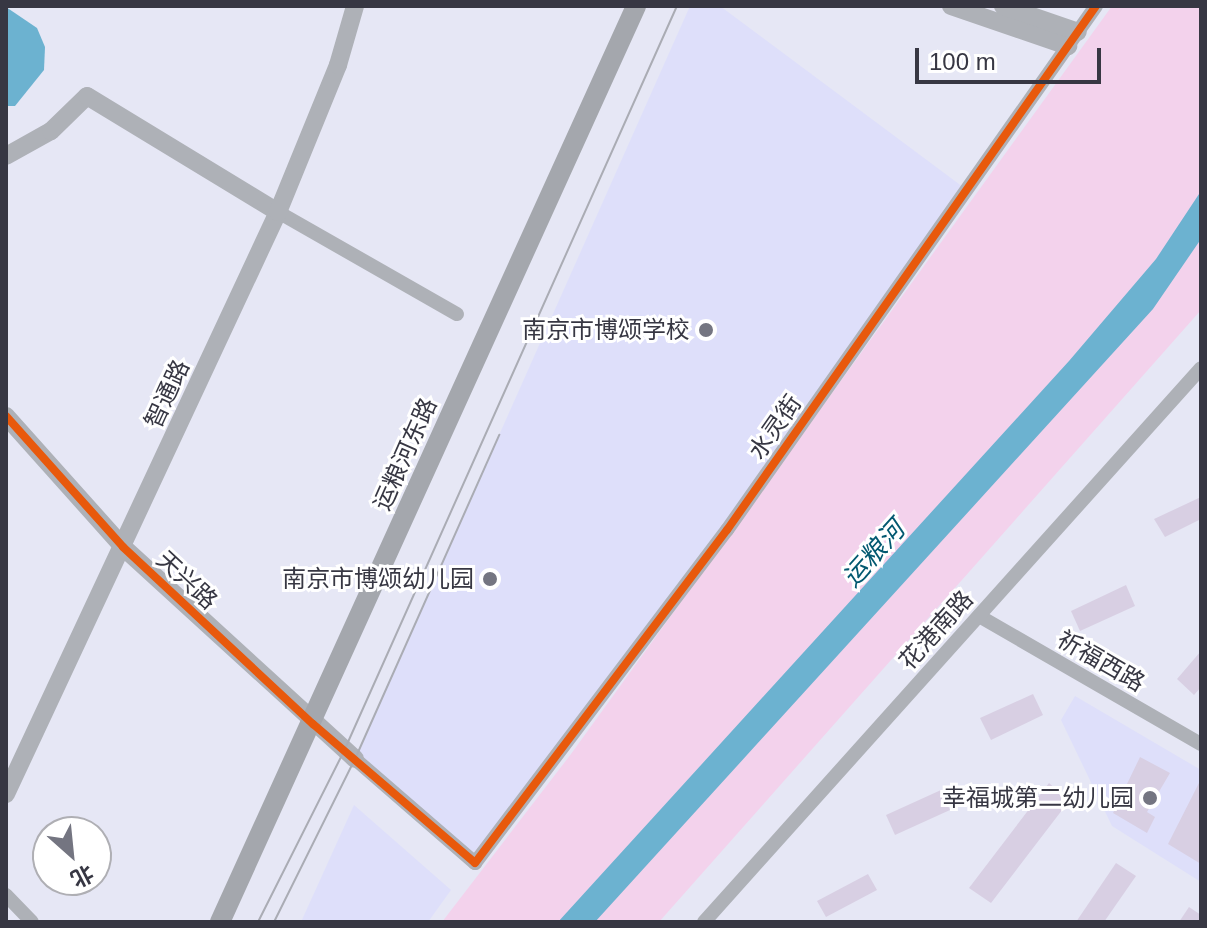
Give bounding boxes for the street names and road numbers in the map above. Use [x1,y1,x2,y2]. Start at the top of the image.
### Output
street label: 智通路 [139,355,195,433]
street label: 水灵街 [743,389,807,465]
street label: 运粮河东路 [367,393,443,515]
street label: 天兴路 [151,545,223,615]
street label: 花港南路 [893,585,979,675]
street label: 祈福西路 [1052,625,1150,697]

